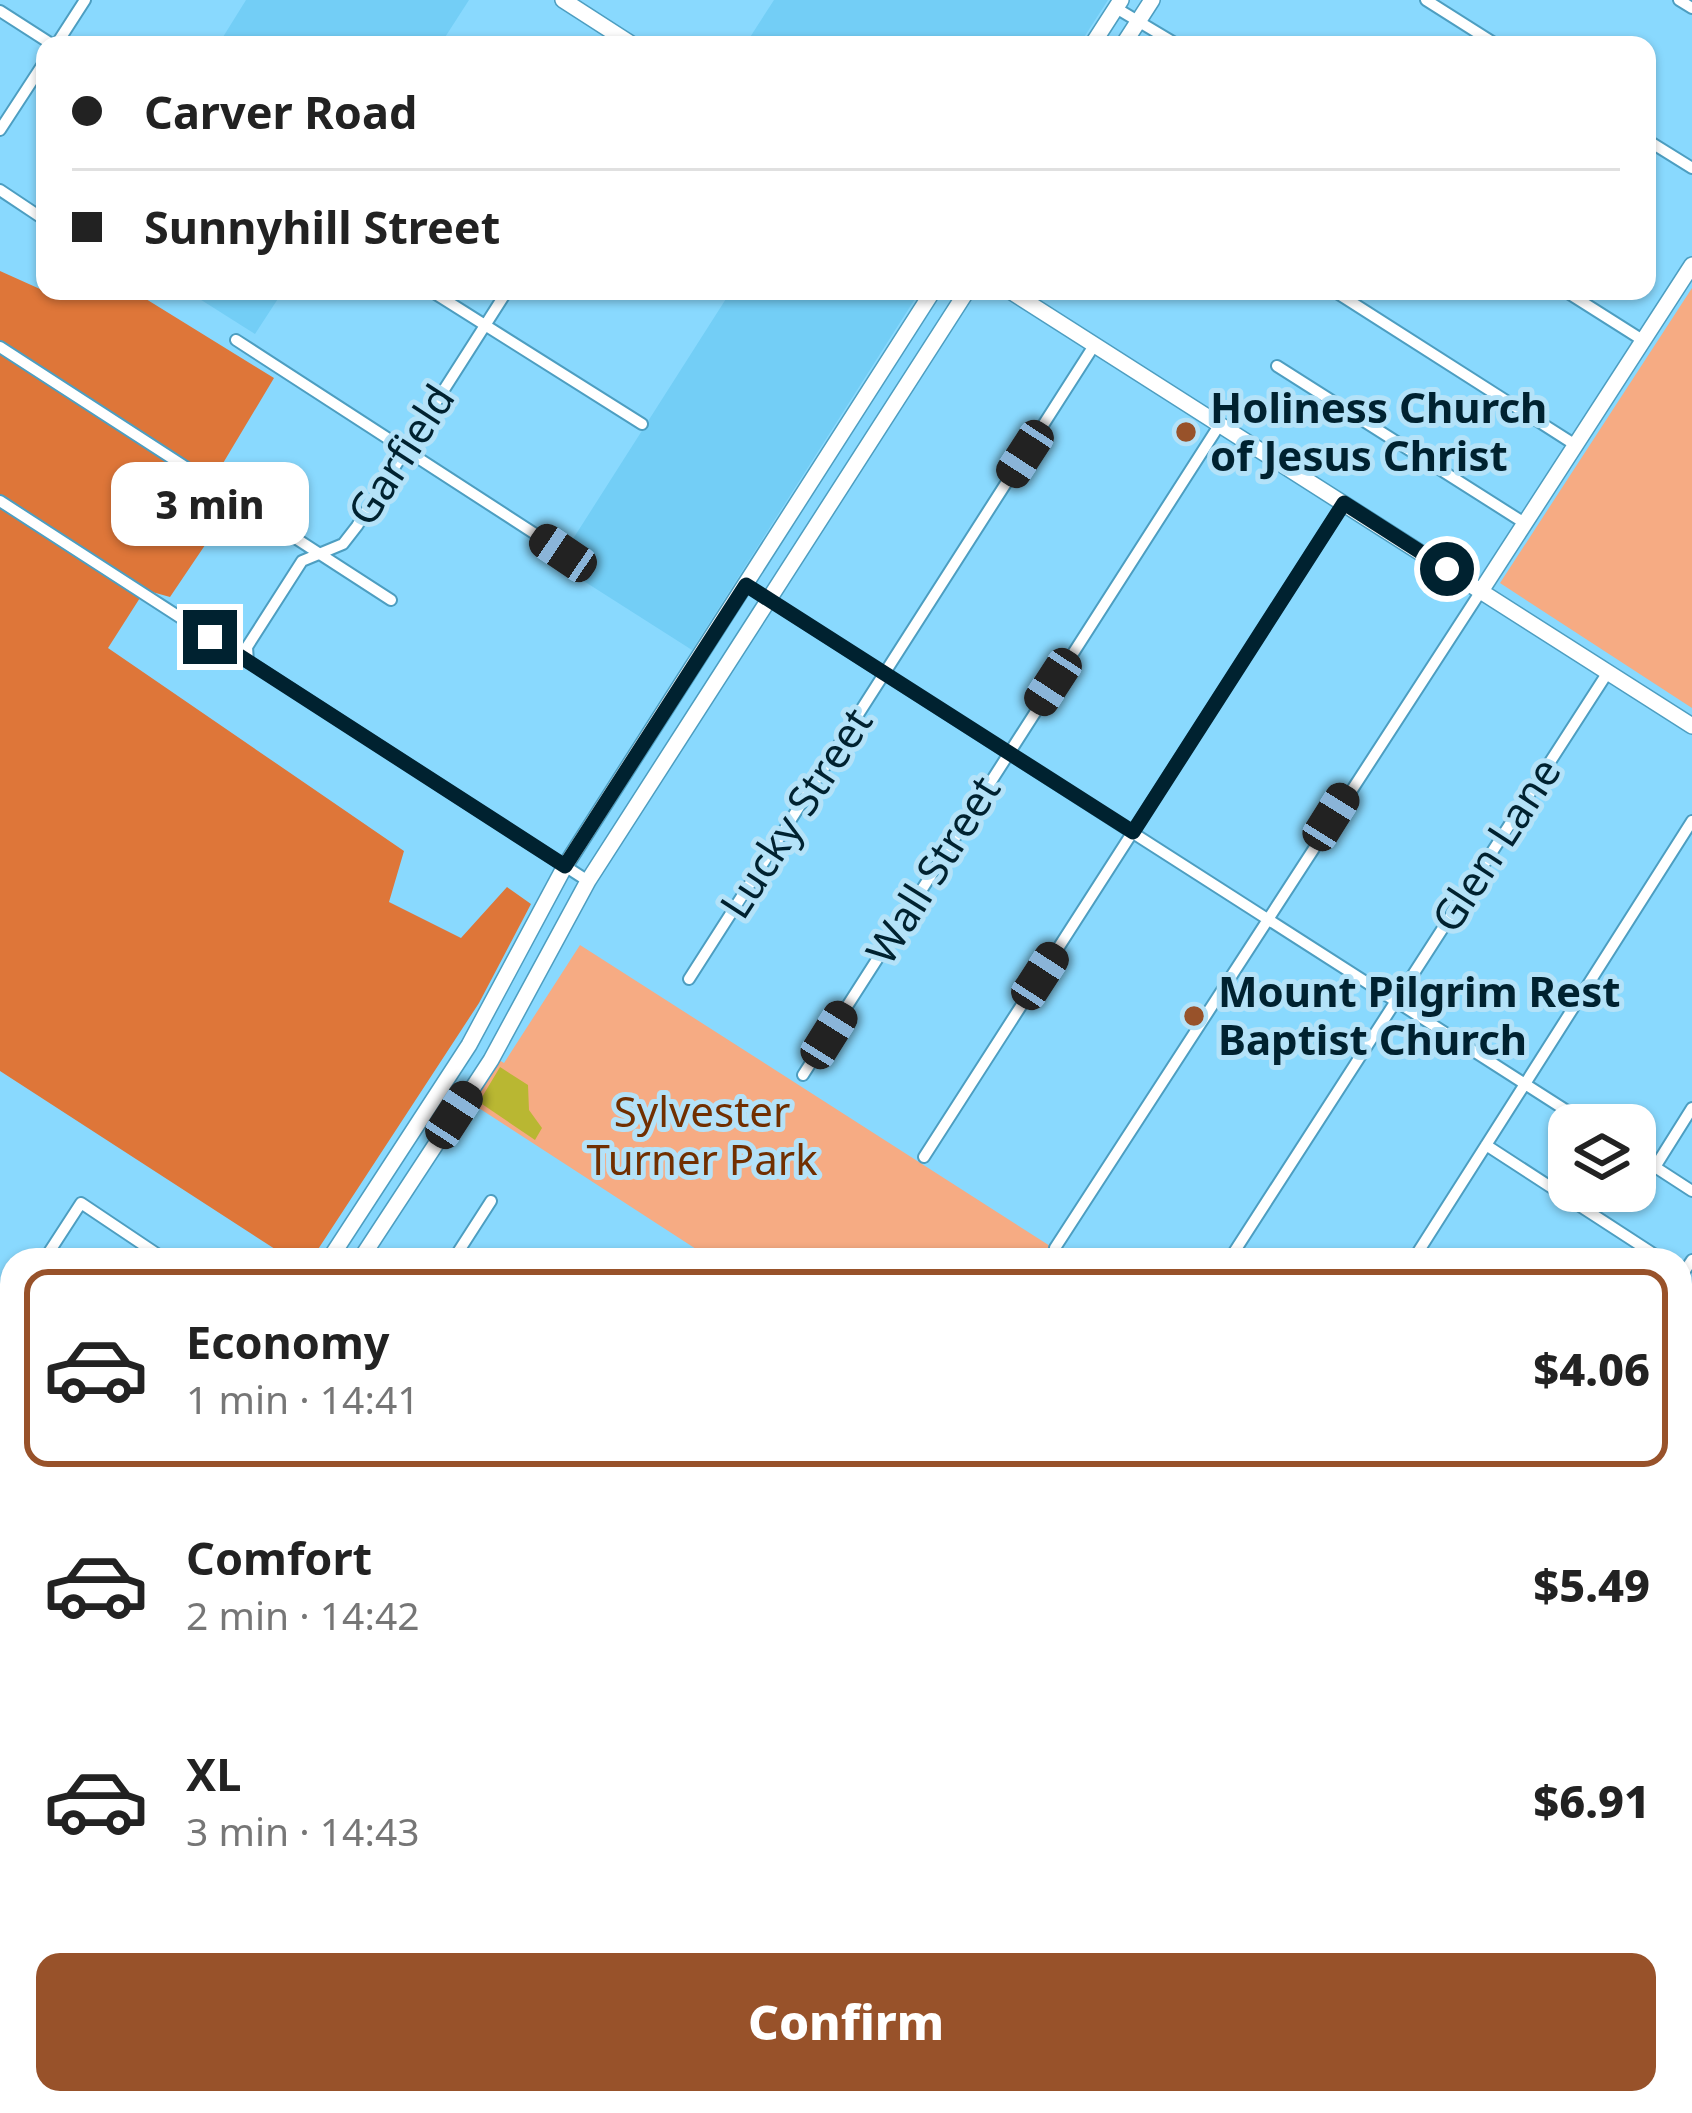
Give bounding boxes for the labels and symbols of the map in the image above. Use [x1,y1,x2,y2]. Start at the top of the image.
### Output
street label: Garfield [333,373,466,536]
place label: Holiness Church of Jesus Christ [1210,378,1547,483]
car [990,414,1060,494]
marker: Holiness Church of Jesus Christ [1173,419,1199,445]
callout: 3 min [111,463,309,547]
car [523,518,603,588]
route start [1420,542,1474,596]
route end [183,610,237,664]
car [1018,642,1088,722]
street label: Lucky Street [705,696,884,928]
street label: Glen Lane [1417,746,1572,942]
street label: Wall Street [851,764,1012,974]
car [1297,777,1365,857]
car [1005,936,1075,1016]
place label: Mount Pilgrim Rest Baptist Church [1218,962,1620,1067]
car [795,995,863,1075]
marker: Mount Pilgrim Rest Baptist Church [1181,1003,1207,1029]
car [419,1075,489,1155]
park label: Sylvester Turner Park [586,1082,818,1187]

